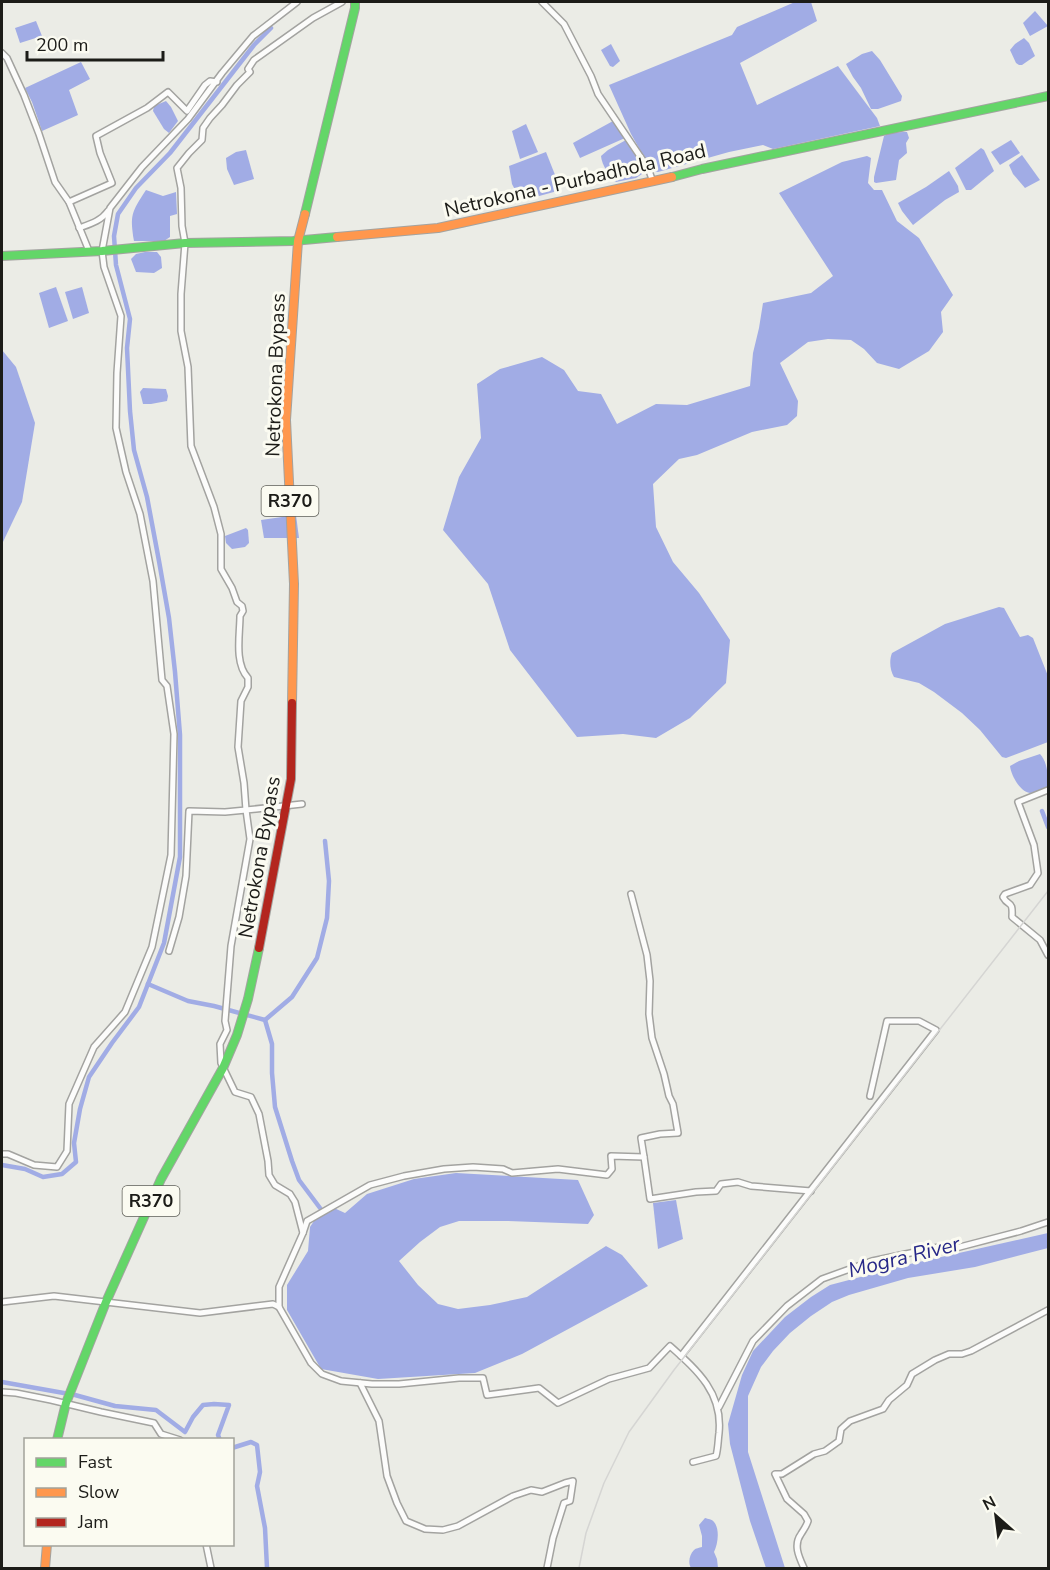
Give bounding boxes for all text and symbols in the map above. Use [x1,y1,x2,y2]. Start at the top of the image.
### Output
scale bar [27,24,164,62]
text: 200 m [36,33,88,57]
street label: Netrokona - Purbadhola Road [442,137,709,224]
street label: Netrokona Bypass [259,293,292,457]
road number: R370 [262,486,318,516]
street label: Netrokona Bypass [232,774,287,940]
road number: R370 [122,1186,180,1216]
water label: Mogra River [845,1229,963,1284]
legend [24,1438,234,1546]
text: Fast [78,1450,113,1474]
text: Slow [78,1480,119,1504]
north arrow [966,1486,1026,1546]
text: N [979,1491,1000,1516]
text: Jam [77,1510,109,1534]

